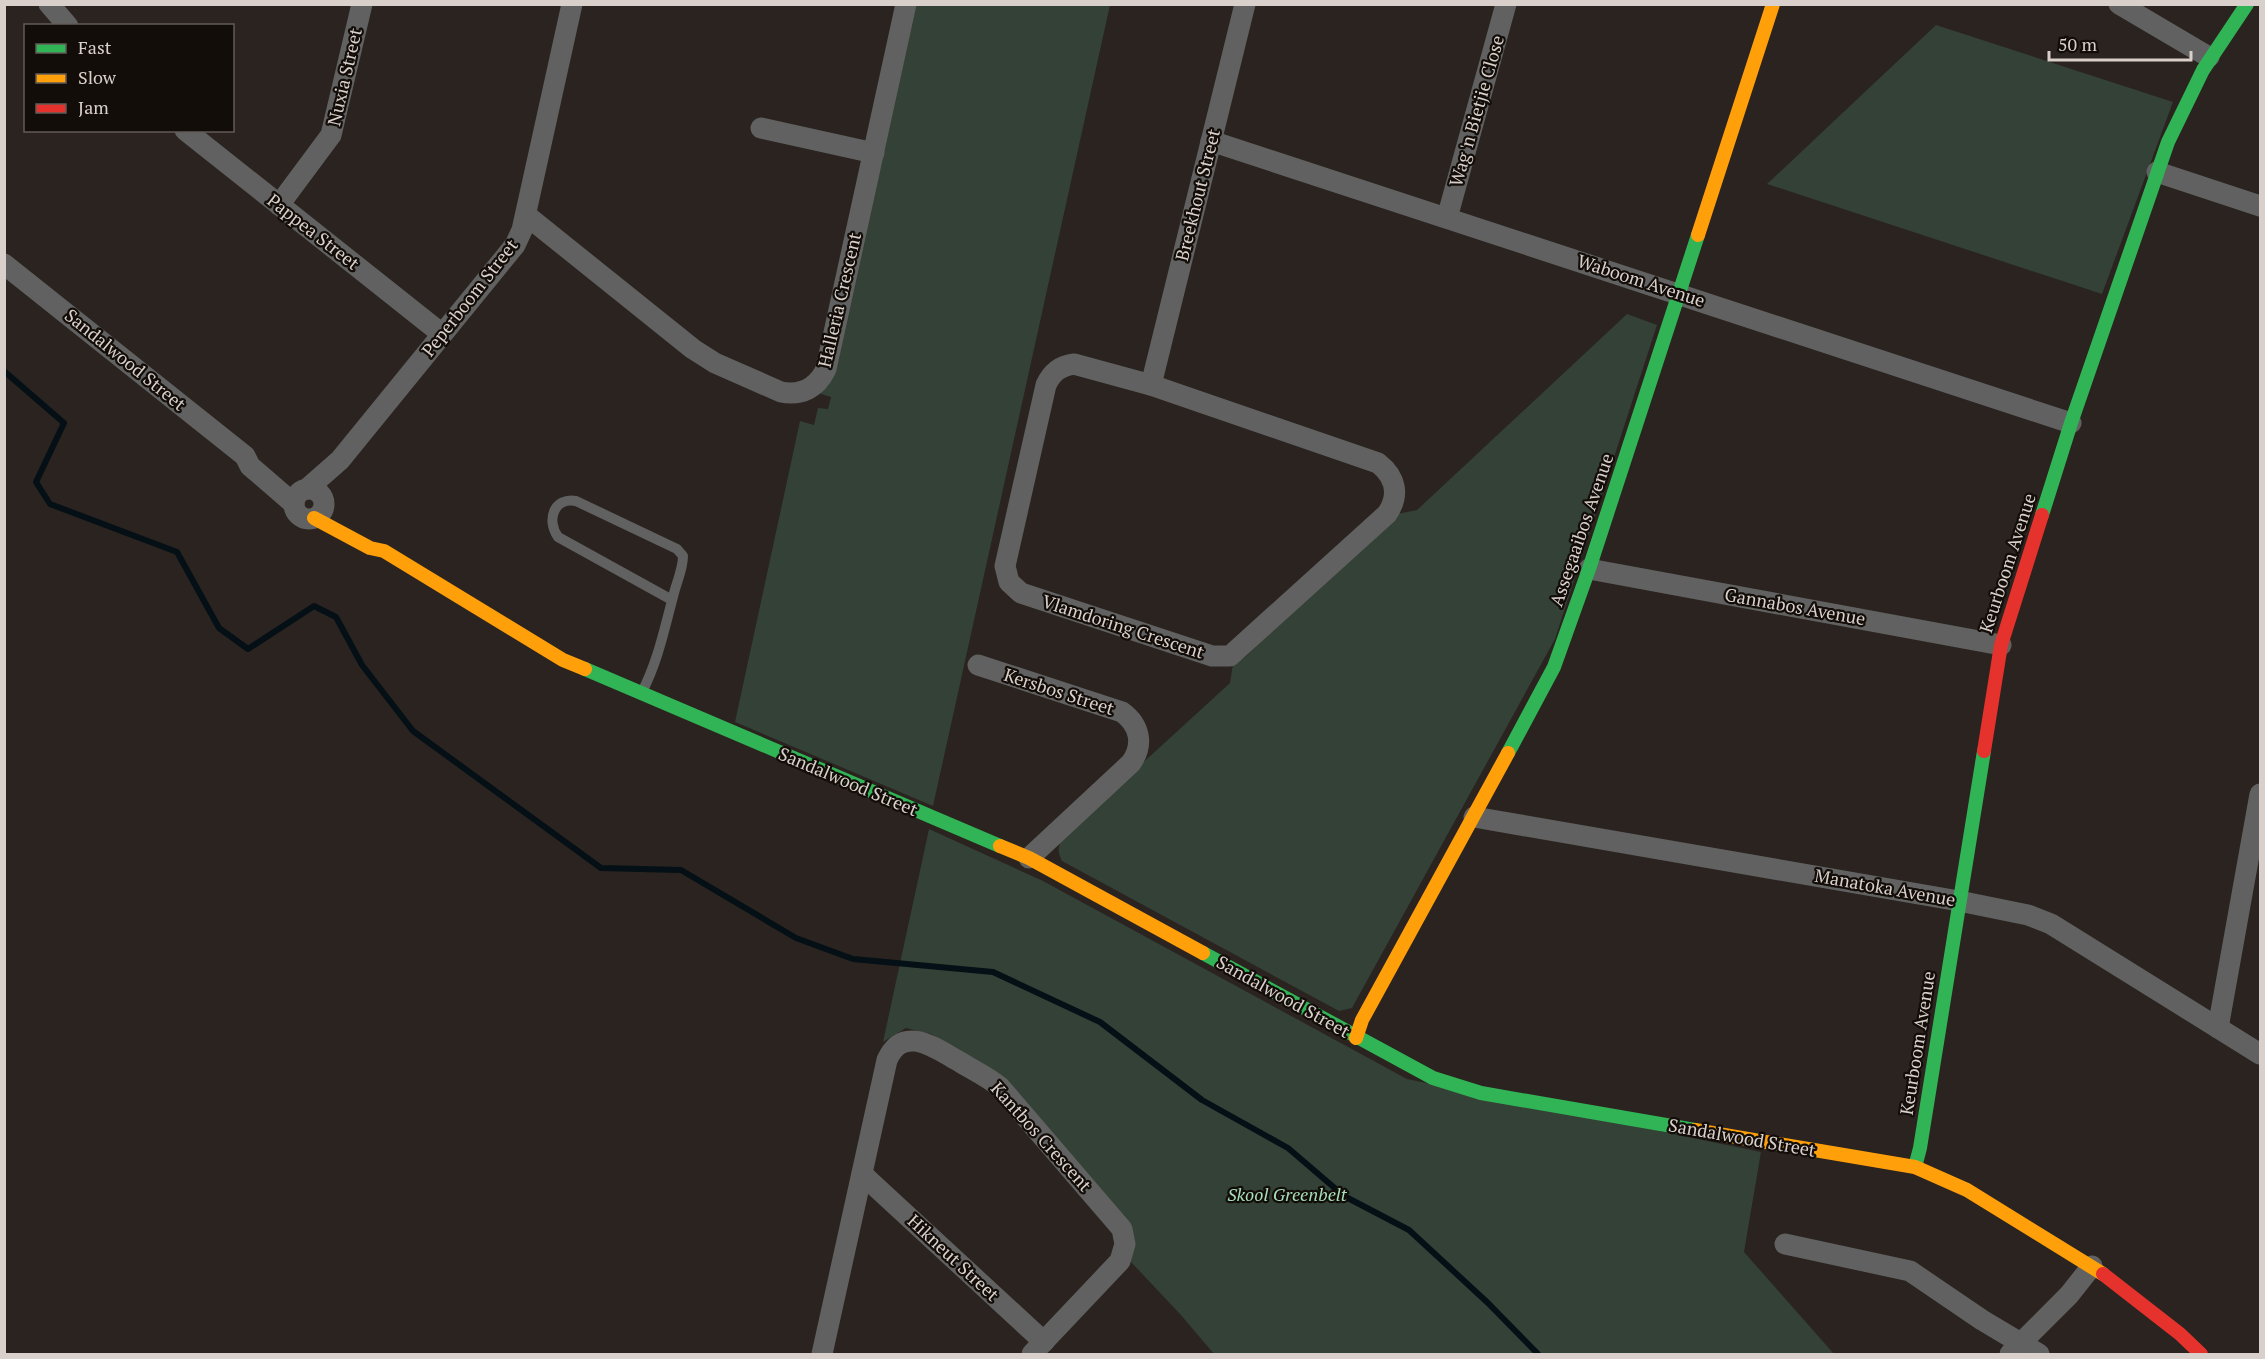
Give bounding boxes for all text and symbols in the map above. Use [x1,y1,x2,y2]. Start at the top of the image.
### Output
legend [24,24,234,132]
scale bar [2049,24,2192,62]
street label: Nuxia Street [321,25,367,128]
street label: Wag 'n Bietjie Close [1443,32,1509,189]
text: 50 m [2058,32,2098,56]
text: Fast [78,35,112,59]
text: Slow [78,65,117,89]
text: Jam [78,95,109,119]
street label: Breekhout Street [1169,126,1225,263]
street label: Pappea Street [263,188,365,275]
street label: Halleria Crescent [812,230,866,370]
street label: Peperboom Street [416,233,523,361]
street label: Waboom Avenue [1574,248,1708,312]
street label: Sandalwood Street [60,303,191,416]
street label: Assegaaibos Avenue [1544,450,1619,609]
street label: Keurboom Avenue [1973,490,2041,635]
street label: Gannabos Avenue [1723,582,1867,630]
street label: Vlamdoring Crescent [1039,589,1208,664]
street label: Kersbos Street [1001,662,1118,720]
street label: Sandalwood Street [775,741,922,821]
street label: Manatoka Avenue [1813,863,1957,911]
street label: Sandalwood Street [1212,949,1355,1043]
street label: Keurboom Avenue [1894,969,1940,1116]
street label: Kantbos Crescent [986,1076,1098,1197]
street label: Sandalwood Street [1667,1112,1818,1162]
park label: Skool Greenbelt [1227,1182,1348,1206]
street label: Hikneut Street [903,1209,1005,1306]

